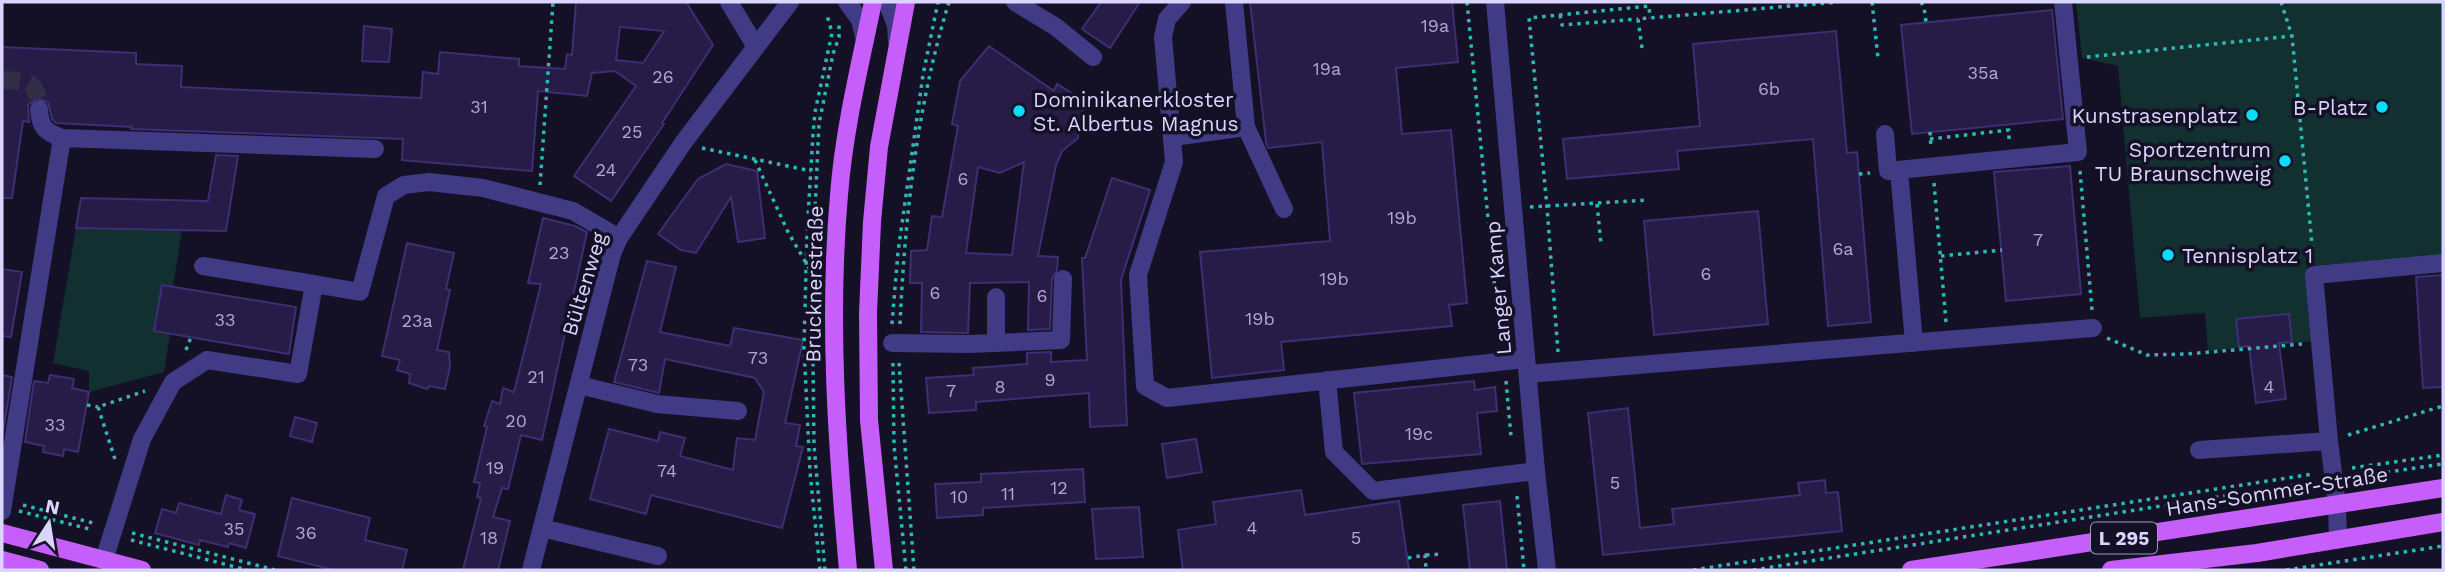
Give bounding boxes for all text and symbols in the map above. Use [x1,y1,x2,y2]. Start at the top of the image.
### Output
house number: 19a [1421,15,1449,36]
house number: 19a [1313,58,1341,79]
house number: 35a [1967,62,1999,83]
house number: 26 [652,66,674,87]
house number: 6b [1758,78,1780,99]
place label: Dominikanerkloster St. Albertus Magnus [1033,87,1239,136]
place label: B-Platz [2293,95,2368,120]
house number: 31 [470,96,488,117]
marker: B-Platz [2374,99,2390,115]
marker: Dominikanerkloster St. Albertus Magnus [1011,103,1027,119]
place label: Kunstrasenplatz [2072,103,2238,128]
marker: Kunstrasenplatz [2244,107,2260,123]
house number: 25 [622,121,642,142]
place label: Sportzentrum TU Braunschweig [2095,137,2272,186]
marker: Sportzentrum TU Braunschweig [2277,153,2293,169]
house number: 24 [596,159,616,180]
house number: 6 [958,168,968,189]
street label: Brucknerstraße [800,205,828,363]
house number: 19b [1387,207,1417,228]
street label: Langer Kamp [1480,220,1516,356]
street label: Bültenweg [556,228,612,339]
house number: 7 [2033,229,2043,250]
house number: 6a [1832,238,1854,259]
house number: 23 [549,242,570,263]
place label: Tennisplatz 1 [2182,243,2313,268]
marker: Tennisplatz 1 [2160,247,2176,263]
house number: 6 [1701,263,1711,284]
house number: 19b [1319,268,1349,289]
house number: 6 [930,282,940,303]
house number: 6 [1037,285,1047,306]
house number: 19b [1245,308,1275,329]
house number: 33 [215,309,236,330]
house number: 23a [401,310,433,331]
house number: 73 [748,347,768,368]
house number: 73 [628,354,648,375]
house number: 21 [527,366,545,387]
house number: 9 [1044,369,1056,390]
house number: 8 [994,376,1006,397]
house number: 4 [2264,376,2275,397]
house number: 7 [946,380,956,401]
house number: 20 [505,410,527,431]
house number: 33 [45,414,66,435]
house number: 19c [1405,423,1433,444]
house number: 19 [486,457,504,478]
house number: 74 [657,460,677,481]
street label: Hans-Sommer-Straße [2164,461,2390,521]
house number: 5 [1610,472,1620,493]
house number: 12 [1050,477,1068,498]
house number: 11 [1001,483,1015,504]
house number: 10 [950,486,968,507]
north arrow [14,488,84,558]
text: N [43,494,62,520]
house number: 4 [1247,517,1258,538]
house number: 35 [224,518,244,539]
house number: 36 [295,522,317,543]
road number: L 295 [2091,523,2157,554]
house number: 18 [480,527,498,548]
house number: 5 [1351,527,1361,548]

